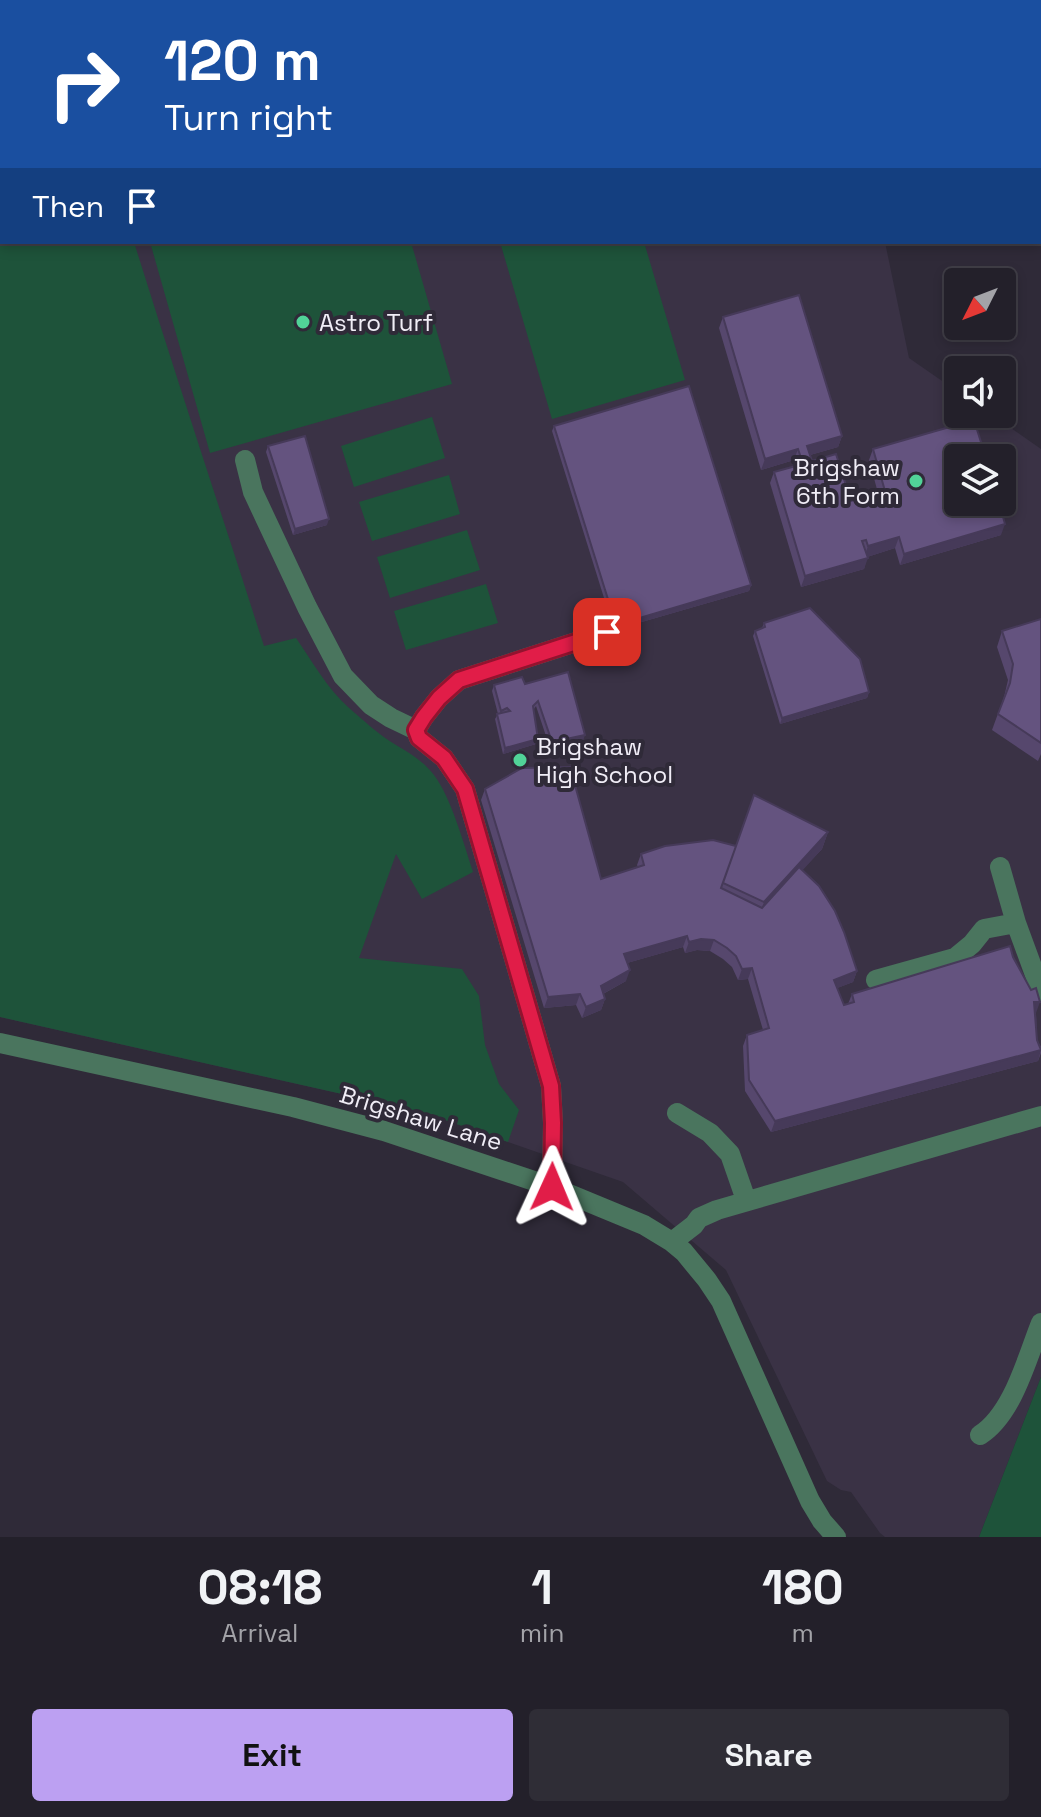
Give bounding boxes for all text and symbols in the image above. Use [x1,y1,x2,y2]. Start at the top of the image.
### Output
text: 120 m [164,25,321,96]
icon: right [32,32,136,136]
text: Turn right [164,95,333,141]
icon: arrive [120,184,164,228]
text: Then [32,187,104,226]
north arrow [944,268,1016,340]
map controls [944,268,1016,516]
place label: Astro Turf [319,307,433,338]
marker: Astro Turf [294,313,312,331]
button: sound [944,356,1016,428]
button: layers [944,444,1016,516]
place label: Brigshaw 6th Form [794,452,900,511]
marker: Brigshaw 6th Form [907,472,925,490]
pin [573,598,641,666]
icon: arrive [585,610,629,654]
place label: Brigshaw High School [536,731,673,790]
marker: Brigshaw High School [511,751,529,769]
street label: Brigshaw Lane [336,1079,506,1157]
position arrow [510,1145,594,1229]
text: 08:18 [198,1557,322,1618]
text: 1 [531,1557,553,1618]
text: 180 [762,1557,844,1618]
text: Arrival [221,1616,299,1650]
text: min [520,1616,564,1650]
text: m [792,1616,814,1650]
button: Exit [32,1709,513,1801]
button: Share [529,1709,1009,1801]

